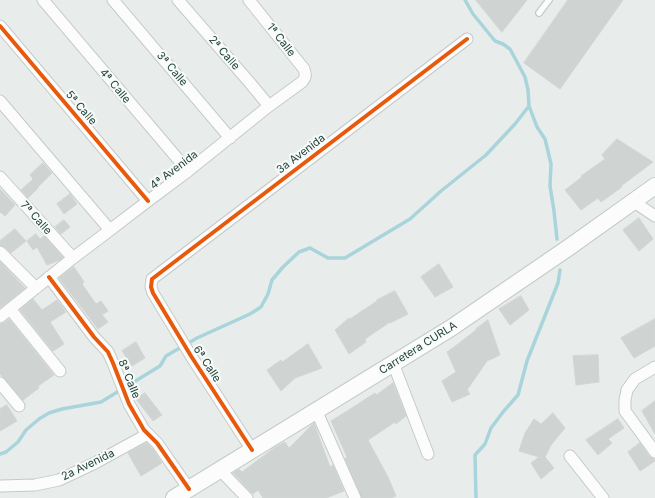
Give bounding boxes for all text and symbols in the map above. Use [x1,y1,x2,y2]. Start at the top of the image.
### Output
street label: 1ª Calle [264,21,298,59]
street label: 2ª Calle [206,33,242,73]
street label: 3ª Calle [154,49,190,89]
street label: 4ª Calle [97,66,133,106]
street label: 5ª Calle [63,88,99,128]
street label: 3a Avenida [274,131,328,177]
street label: 4ª Avenida [147,148,201,192]
street label: 7ª Calle [18,199,54,237]
street label: Carretera CURLA [377,319,459,377]
street label: 6ª Calle [190,343,224,385]
street label: 8ª Calle [115,358,143,400]
street label: 2a Avenida [59,447,117,483]

